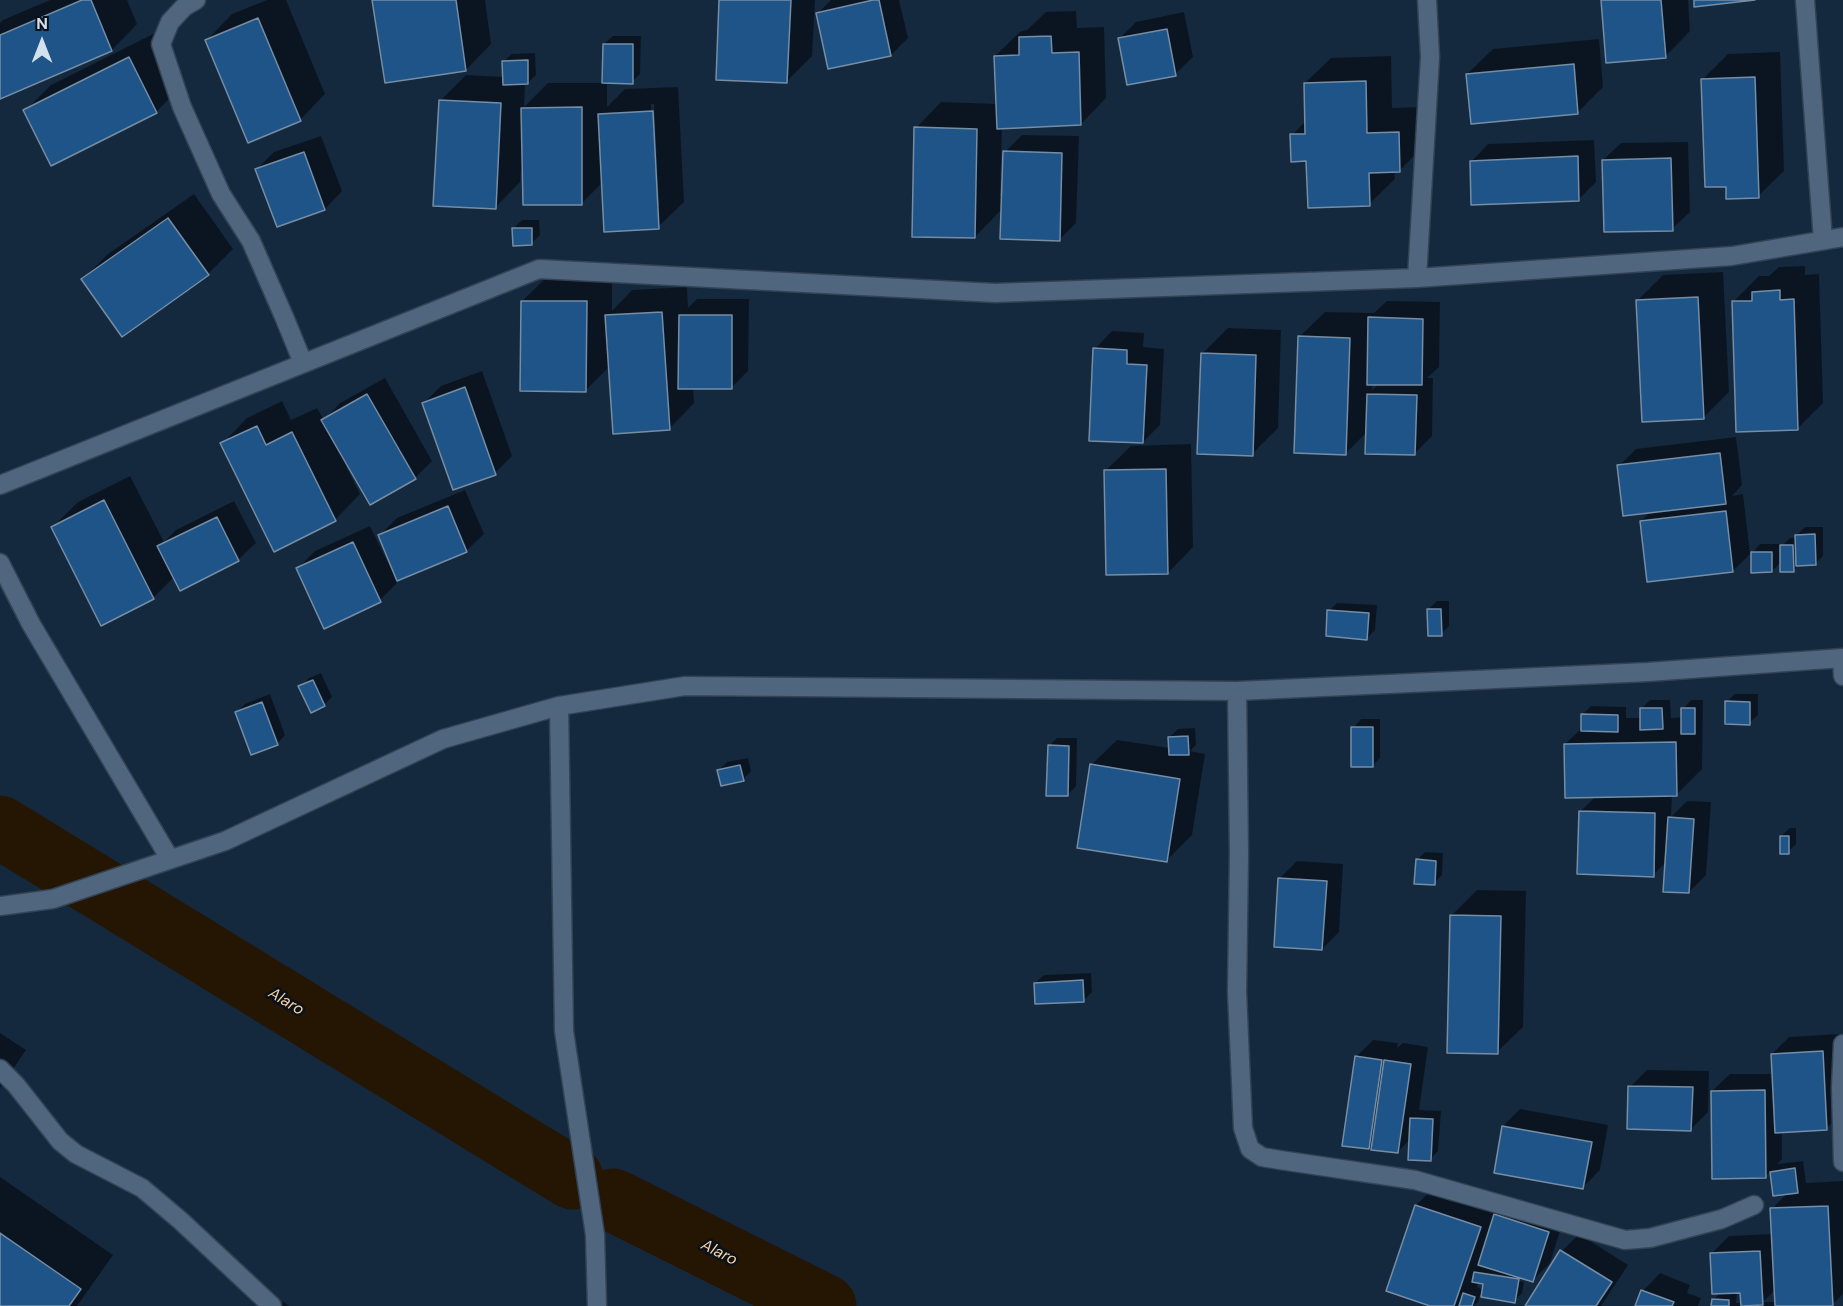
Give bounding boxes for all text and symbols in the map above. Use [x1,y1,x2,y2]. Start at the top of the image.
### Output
north arrow [12,12,72,72]
text: N [36,13,48,34]
water label: Alaro [265,984,307,1020]
water label: Alaro [698,1236,740,1270]

